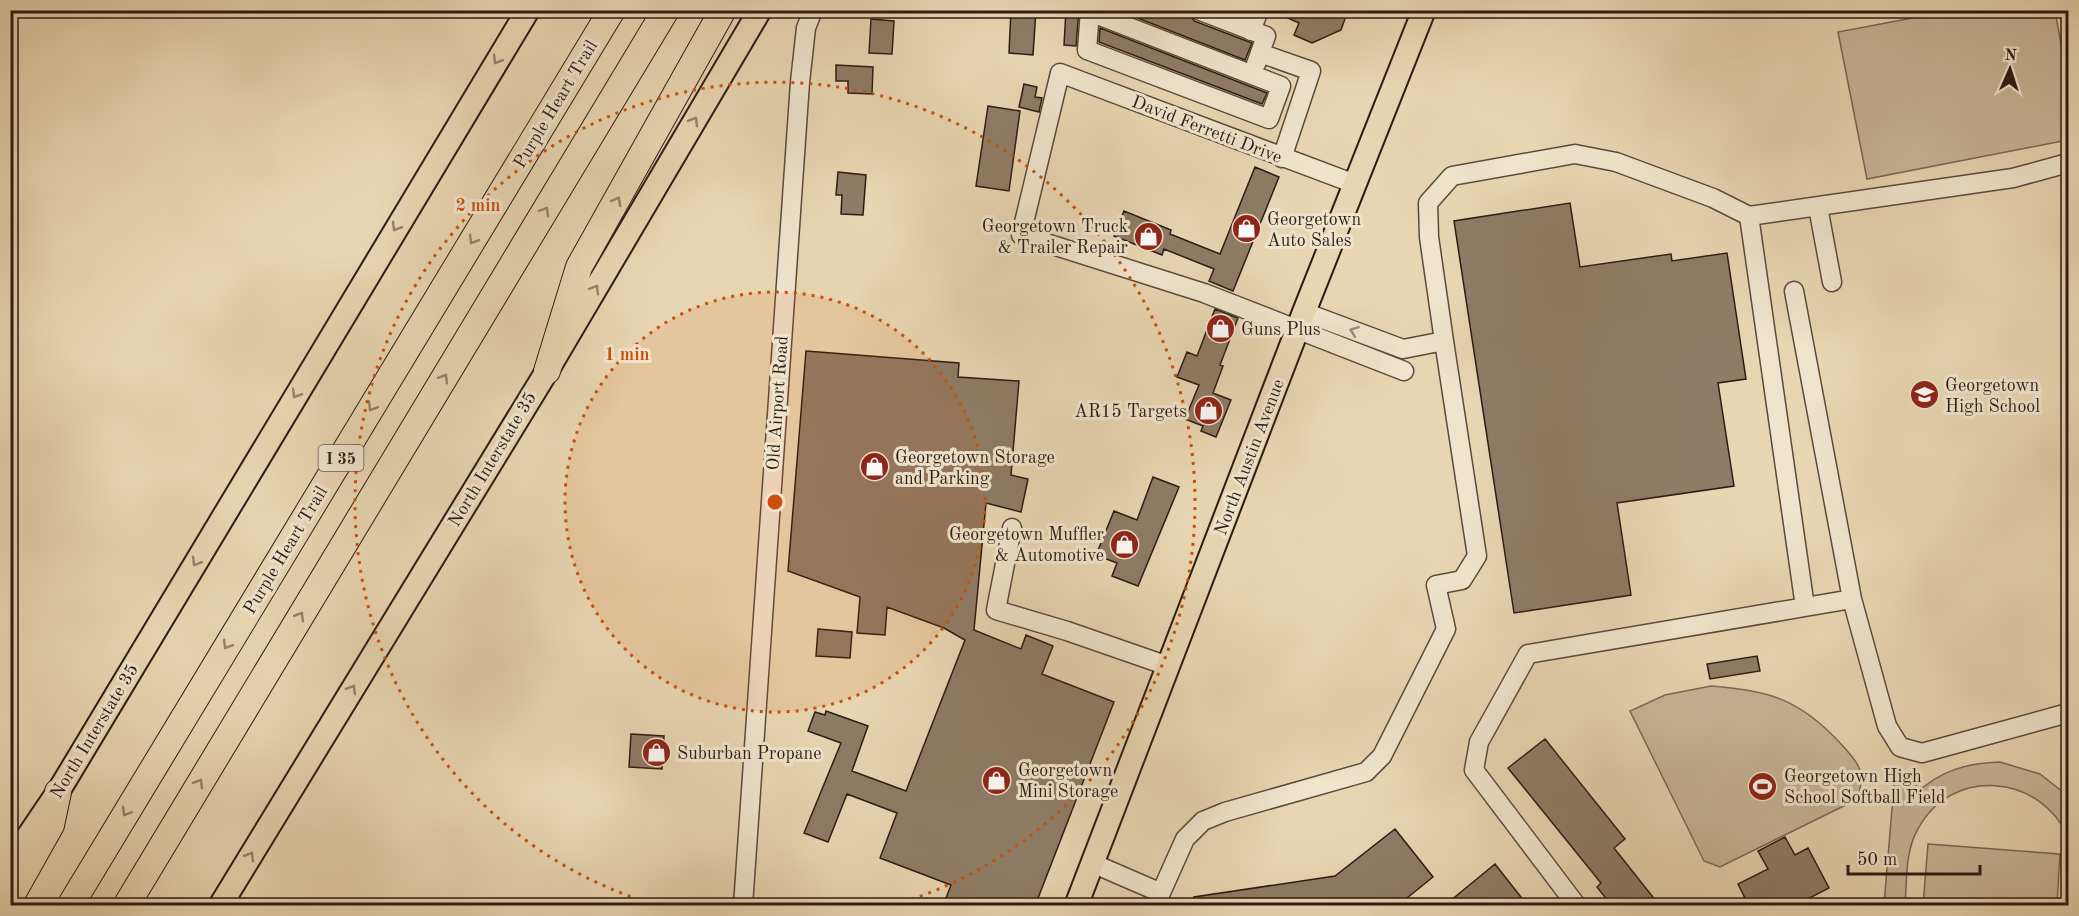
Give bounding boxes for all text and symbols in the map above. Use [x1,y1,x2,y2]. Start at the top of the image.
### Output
street label: Purple Heart Trail [511,37,601,172]
north arrow [1980,39,2040,99]
text: N [2004,48,2018,64]
one-way arrow [493,54,505,64]
street label: David Ferretti Drive [1129,93,1284,167]
one-way arrow [687,117,699,127]
text: 2 min [455,197,501,215]
one-way arrow [609,197,621,207]
one-way arrow [537,207,549,217]
place label: Georgetown Auto Sales [1267,211,1361,250]
shop icon: Georgetown Auto Sales [1230,213,1262,245]
place label: Georgetown Truck & Trailer Repair [982,218,1129,257]
shop icon: Georgetown Truck & Trailer Repair [1133,220,1165,252]
one-way arrow [392,221,403,231]
one-way arrow [468,234,480,244]
one-way arrow [588,285,599,295]
shop icon: Guns Plus [1204,313,1236,345]
place label: Guns Plus [1241,321,1321,339]
one-way arrow [1349,325,1359,338]
street label: Old Airport Road [764,335,792,471]
text: 1 min [604,346,650,364]
one-way arrow [436,374,448,384]
street label: North Austin Avenue [1212,377,1288,538]
place label: Georgetown High School [1945,377,2040,416]
school or university icon: Georgetown High School [1908,379,1940,411]
one-way arrow [292,388,303,398]
street label: North Interstate 35 [446,389,540,530]
shop icon: AR15 Targets [1192,395,1224,427]
one-way arrow [367,401,379,411]
place label: AR15 Targets [1074,403,1187,421]
road number: I 35 [318,445,364,471]
place label: Georgetown Storage and Parking [895,449,1055,488]
shop icon: Georgetown Storage and Parking [858,451,890,483]
street label: Purple Heart Trail [241,483,331,618]
centre of rings [765,492,785,512]
place label: Georgetown Muffler & Automotive [949,526,1105,565]
shop icon: Georgetown Muffler & Automotive [1109,528,1141,560]
one-way arrow [192,556,203,566]
one-way arrow [292,612,304,622]
one-way arrow [223,639,235,649]
street label: North Interstate 35 [48,661,142,802]
one-way arrow [345,685,357,695]
shop icon: Suburban Propane [640,737,672,769]
place label: Suburban Propane [677,745,822,763]
place label: Georgetown Mini Storage [1018,762,1118,801]
shop icon: Georgetown Mini Storage [981,764,1013,796]
place label: Georgetown High School Softball Field [1784,768,1945,807]
sports icon: Georgetown High School Softball Field [1747,770,1779,802]
one-way arrow [192,779,204,789]
one-way arrow [122,806,134,816]
scale bar [1848,838,1980,876]
text: 50 m [1857,851,1897,869]
one-way arrow [243,852,255,862]

